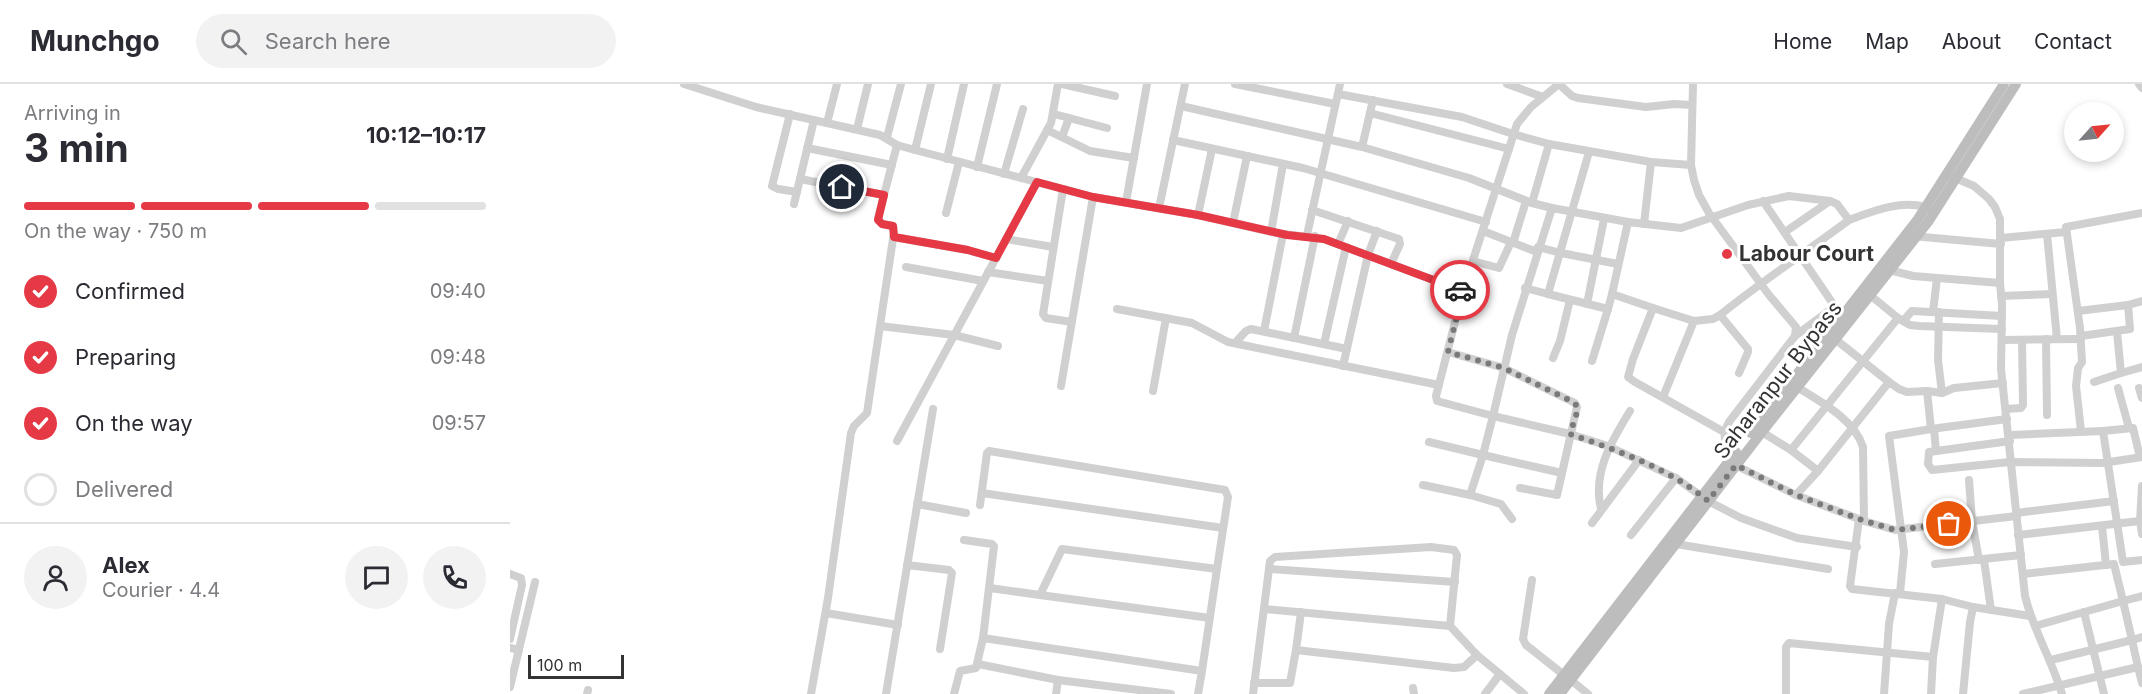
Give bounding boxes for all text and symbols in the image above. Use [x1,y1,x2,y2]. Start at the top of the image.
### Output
search box [196,14,616,68]
text: Munchgo [30,24,160,58]
icon: search [217,25,250,58]
text: Search here [265,28,391,54]
text: Home [1773,29,1832,54]
text: Map [1865,29,1909,54]
text: About [1942,29,2001,54]
text: Contact [2034,29,2112,54]
text: Arriving in [24,101,121,125]
north arrow [2064,102,2124,162]
map controls [2064,102,2124,162]
text: 10:12–10:17 [366,122,486,148]
text: 3 min [24,124,129,171]
pin [816,161,867,212]
icon: home [825,170,858,203]
text: On the way · 750 m [24,219,207,243]
place label: Labour Court [1739,241,1874,266]
marker: Labour Court [1720,247,1734,261]
courier [1430,260,1490,320]
icon: car [1444,274,1477,307]
icon: check [24,275,57,308]
text: Confirmed [75,278,185,304]
text: 09:40 [430,279,486,303]
street label: Saharanpur Bypass [1708,296,1847,464]
icon: check [24,341,57,374]
text: Preparing [75,344,176,370]
text: 09:48 [430,345,486,369]
icon: check [24,407,57,440]
text: On the way [75,410,193,436]
text: 09:57 [432,411,486,435]
text: Delivered [75,476,173,502]
pin [1923,498,1974,549]
icon: bag [1932,507,1965,540]
button: person [24,546,87,609]
button: chat [345,546,408,609]
button: phone [423,546,486,609]
text: Alex [102,552,150,578]
text: Courier · 4.4 [102,578,220,602]
scale bar [528,652,624,680]
text: 100 m [537,655,582,675]

